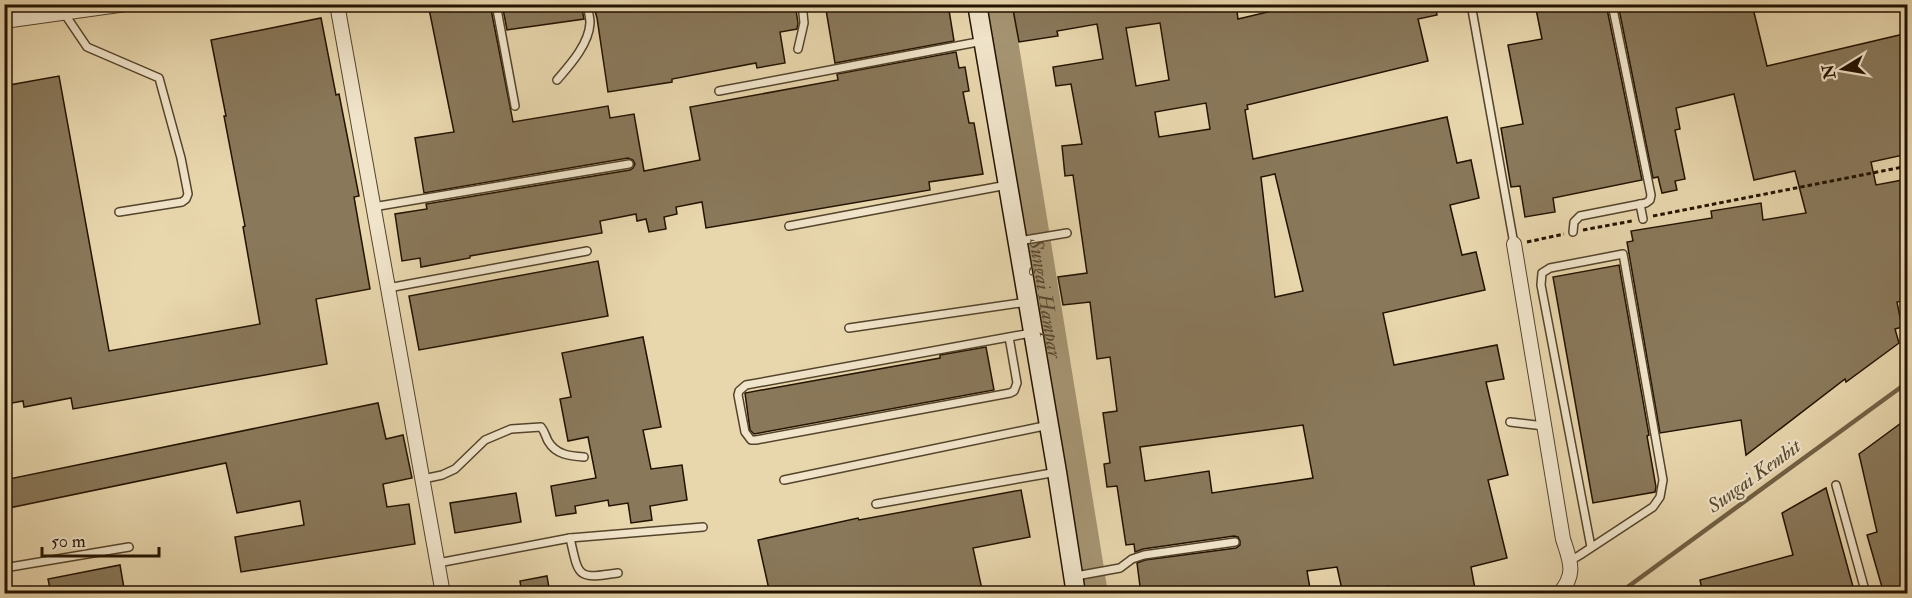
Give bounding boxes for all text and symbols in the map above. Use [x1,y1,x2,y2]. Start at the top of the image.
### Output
north arrow [1813,39,1873,99]
text: N [1818,62,1841,82]
water label: Sungai Hampar [1024,236,1068,361]
water label: Sungai Kembit [1702,433,1807,519]
scale bar [42,520,159,558]
text: 50 m [51,530,86,553]

